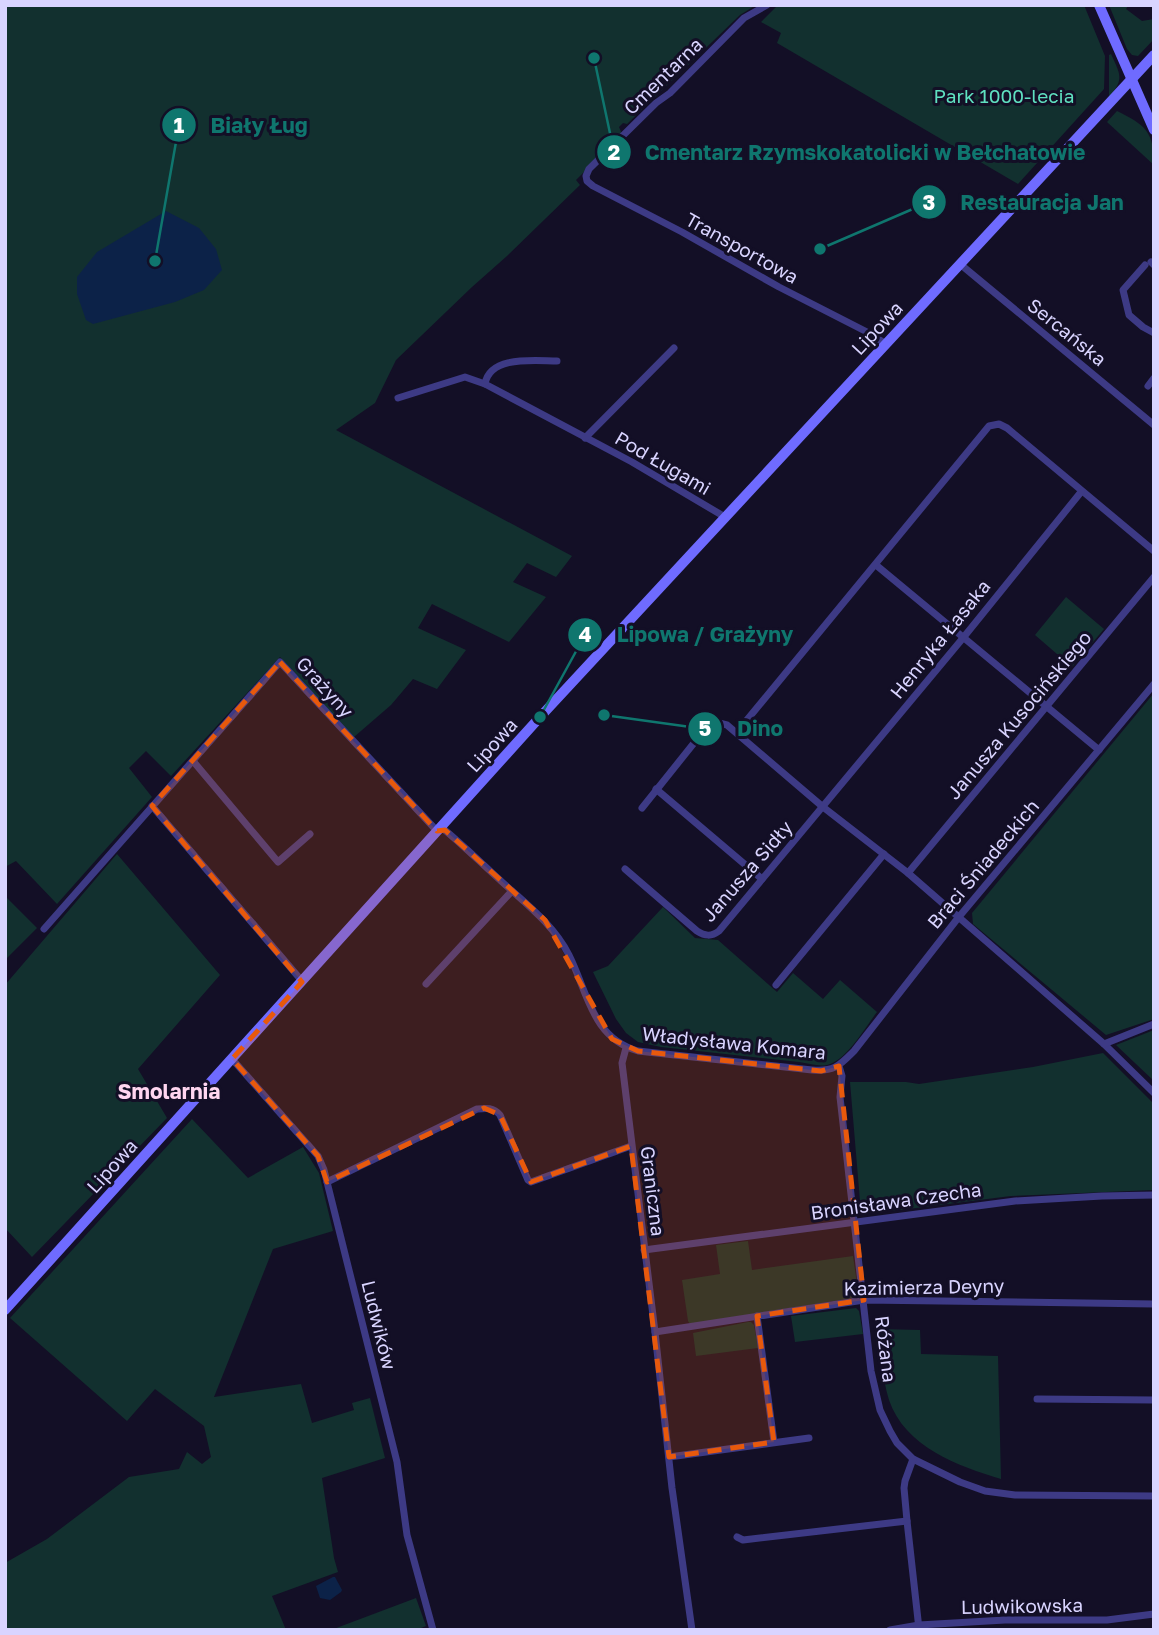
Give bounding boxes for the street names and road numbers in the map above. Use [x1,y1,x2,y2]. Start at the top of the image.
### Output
street label: Cmentarna [619,32,707,119]
street label: Transportowa [682,207,803,288]
street label: Sercańska [1023,293,1111,370]
street label: Lipowa [846,296,907,359]
street label: Pod Ługami [611,426,715,499]
street label: Henryka Łasaka [885,575,994,703]
street label: Janusza Kusocińskiego [941,626,1096,803]
street label: Grażyny [292,652,359,722]
street label: Lipowa [461,713,522,776]
street label: Braci Śniadeckich [922,794,1043,933]
street label: Janusza Sidły [697,815,797,926]
street label: Władysława Komara [641,1021,827,1064]
street label: Lipowa [81,1134,142,1197]
street label: Graniczna [637,1145,670,1237]
street label: Bronisława Czecha [809,1177,983,1224]
street label: Kazimierza Deyny [843,1274,1005,1299]
street label: Ludwików [357,1278,402,1372]
street label: Różana [871,1314,902,1384]
street label: Ludwikowska [961,1593,1083,1618]

